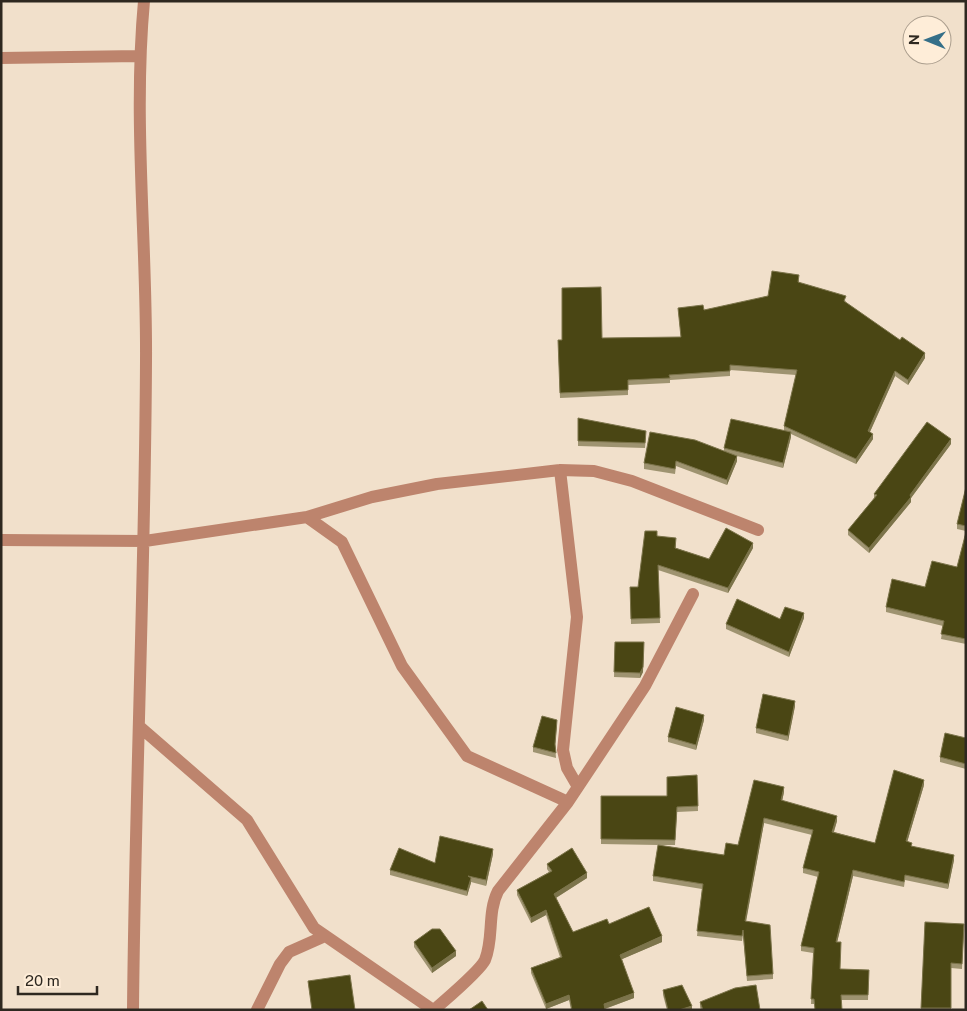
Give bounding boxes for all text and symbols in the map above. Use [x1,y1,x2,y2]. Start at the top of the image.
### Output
north arrow [902,15,952,65]
text: N [906,34,922,45]
scale bar [18,964,96,996]
text: 20 m [25,972,60,989]

